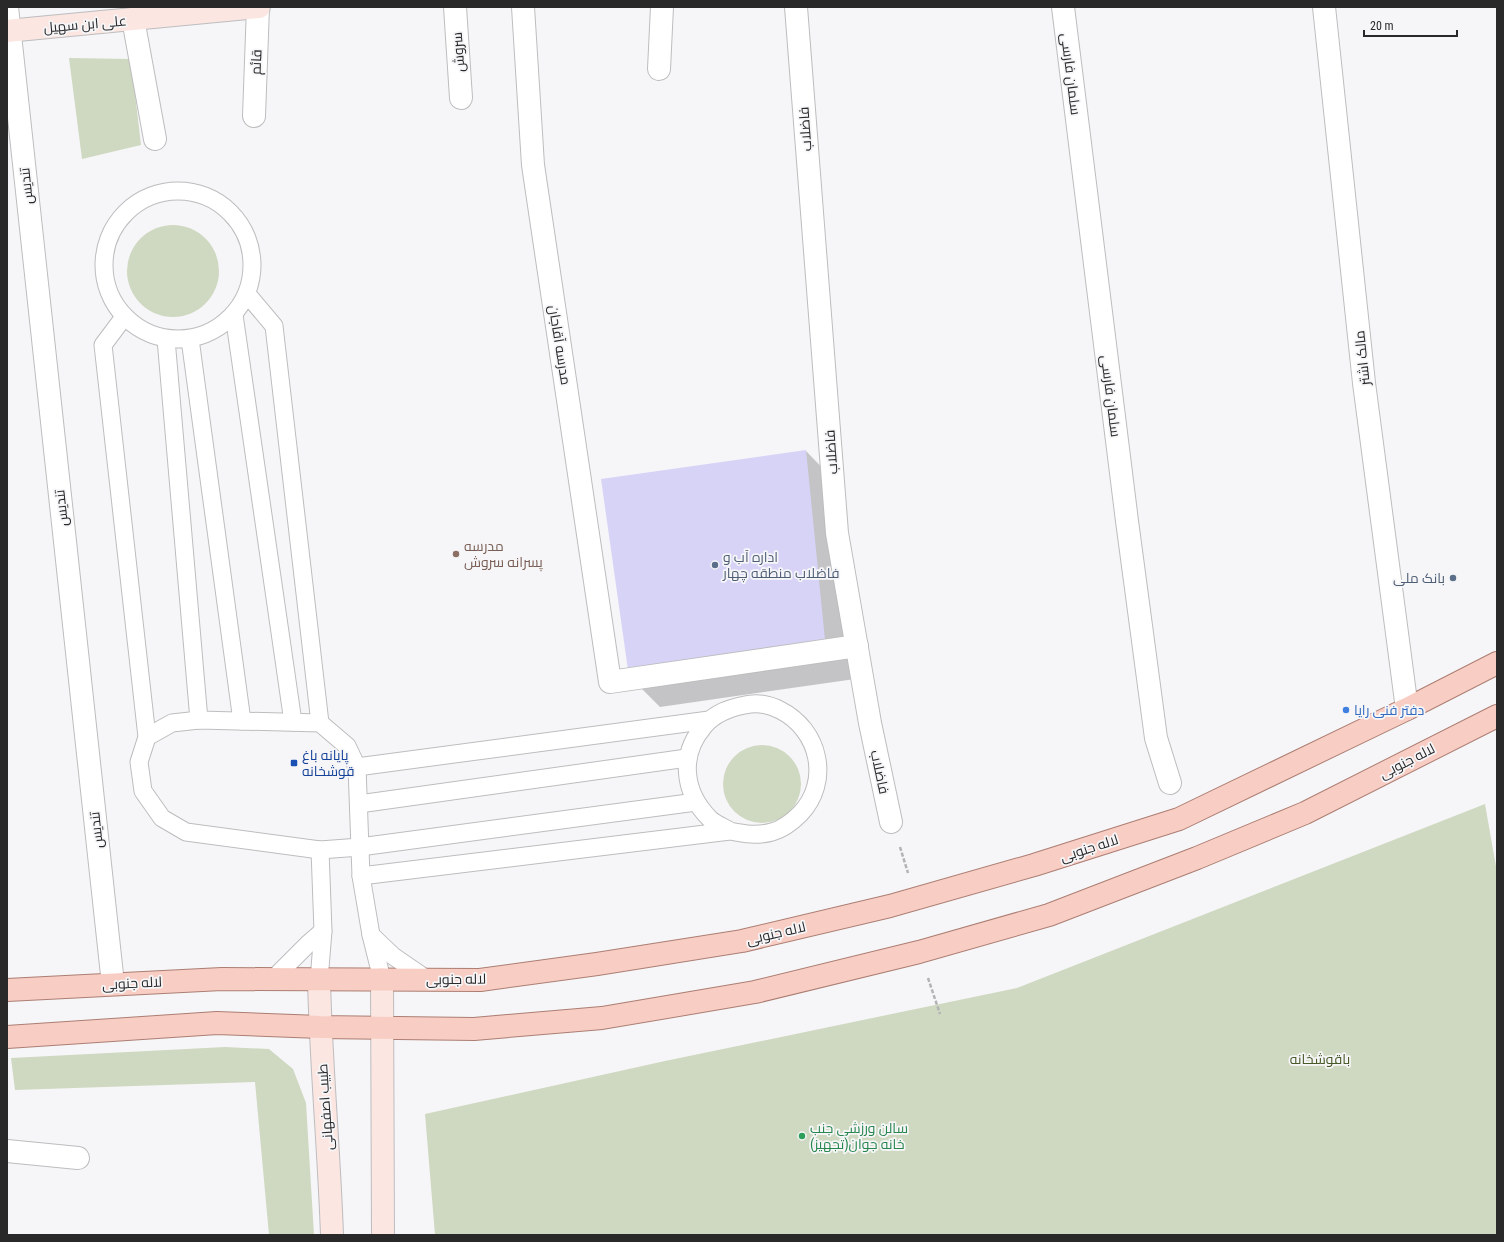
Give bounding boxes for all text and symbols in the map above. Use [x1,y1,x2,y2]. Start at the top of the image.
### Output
street label: علی ابن سهیل [43,12,127,36]
scale bar [1364,12,1457,38]
text: 20 m [1370,19,1394,33]
street label: سروش [449,31,467,73]
street label: سلمان فارسی [1058,32,1084,116]
street label: قائم [248,49,266,75]
street label: فاضلاب [795,106,815,152]
street label: تندیس [16,167,36,205]
street label: مدرسه آقاجان [546,304,574,386]
street label: مالک اشتر [1351,330,1373,387]
street label: سلمان فارسی [1098,354,1124,438]
street label: فاضلاب [821,429,841,475]
street label: تندیس [51,489,71,527]
place label: مدرسه پسرانه سروش [464,538,543,572]
marker: مدرسه پسرانه سروش [451,549,461,559]
place label: اداره آب و فاضلاب منطقه چهار [722,549,839,583]
marker: اداره آب و فاضلاب منطقه چهار [710,560,720,570]
place label: بانک ملی [1393,570,1445,586]
marker: بانک ملی [1448,573,1458,583]
place label: دفتر فنی رایا [1354,702,1424,718]
marker: دفتر فنی رایا [1341,705,1351,715]
street label: لاله جنوبی [1377,740,1437,782]
place label: پایانه باغ قوشخانه [302,747,355,779]
street label: فاضلاب [868,749,892,795]
marker: پایانه باغ قوشخانه [289,758,299,768]
street label: تندیس [86,811,106,849]
street label: لاله جنوبی [1058,831,1120,865]
street label: لاله جنوبی [745,918,807,948]
street label: لاله جنوبی [426,970,486,988]
street label: لاله جنوبی [101,973,163,993]
park label: باقوشخانه [1290,1051,1350,1067]
street label: طبیب اصفهانی [314,1063,336,1151]
place label: سالن ورزشی جنب خانه جوان(تجهیز) [810,1120,908,1153]
marker: سالن ورزشی جنب خانه جوان(تجهیز) [797,1131,807,1141]

